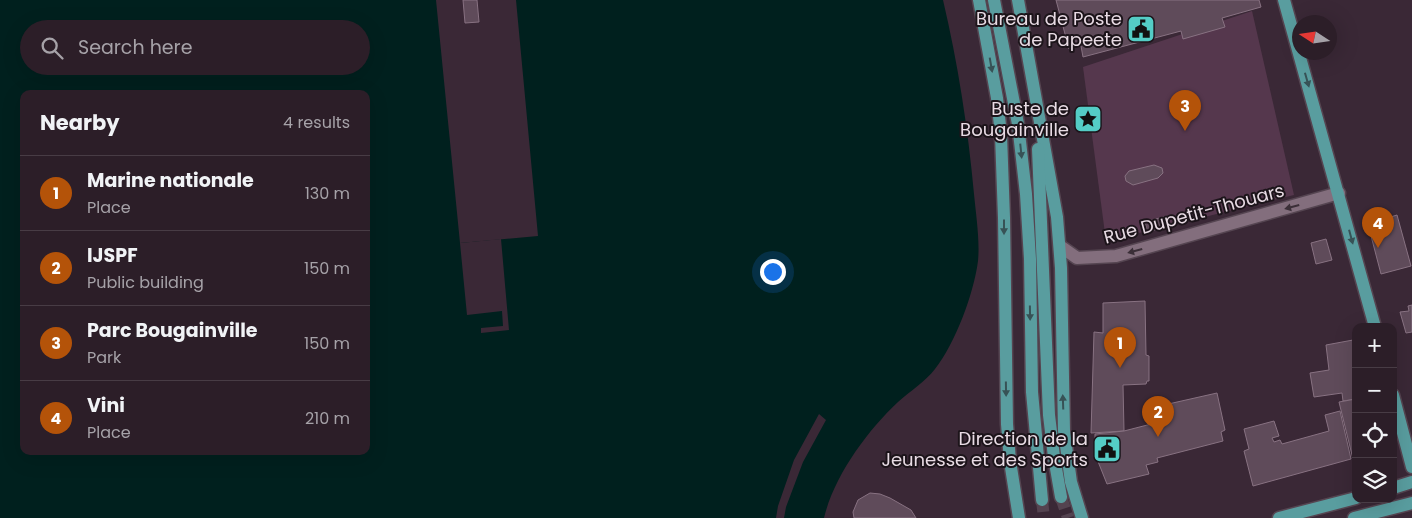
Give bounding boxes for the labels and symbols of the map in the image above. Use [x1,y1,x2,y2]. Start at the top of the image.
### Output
place label: Bureau de Poste de Papeete [976,6,1122,52]
public building icon: Bureau de Poste de Papeete [1126,14,1156,44]
north arrow [1292,15,1337,60]
one-way arrow [988,57,996,73]
one-way arrow [1304,73,1312,88]
pin: 3 [1169,90,1201,131]
place label: Buste de Bougainville [960,96,1069,142]
place icon: Buste de Bougainville [1073,104,1103,134]
one-way arrow [1017,144,1025,160]
street label: Rue Dupetit-Thouars [1101,177,1287,250]
one-way arrow [1285,203,1300,211]
pin: 4 [1362,207,1394,248]
one-way arrow [1000,219,1008,235]
one-way arrow [1347,230,1355,245]
one-way arrow [1128,247,1143,255]
your location [760,259,786,285]
one-way arrow [1026,306,1034,322]
pin: 1 [1104,327,1136,368]
one-way arrow [1002,382,1010,398]
one-way arrow [1058,393,1066,409]
pin: 2 [1142,396,1174,437]
place label: Direction de la Jeunesse et des Sports [881,426,1088,472]
public building icon: Direction de la Jeunesse et des Sports [1092,434,1122,464]

